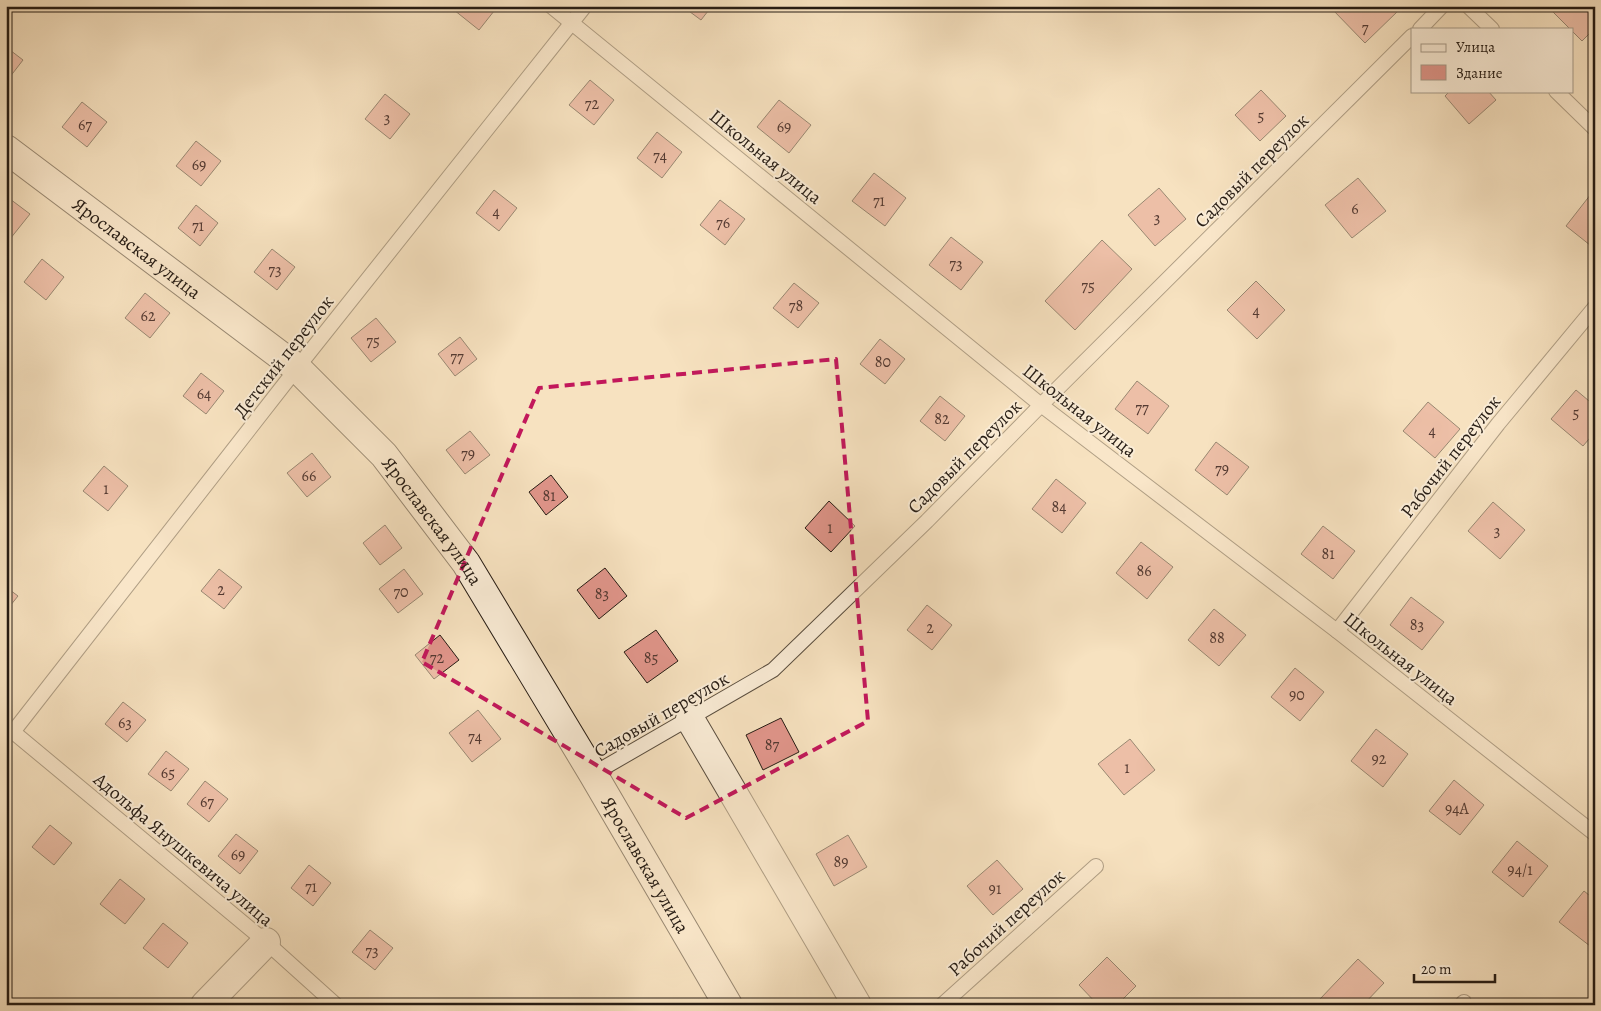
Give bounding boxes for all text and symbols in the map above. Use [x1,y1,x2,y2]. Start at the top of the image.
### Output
house number: 7 [1362,17,1369,39]
legend [1411,28,1574,92]
text: Улица [1456,37,1495,57]
text: Здание [1456,63,1503,83]
house number: 72 [585,93,600,115]
street label: Школьная улица [704,103,827,210]
house number: 5 [1258,105,1265,127]
house number: 3 [384,107,390,129]
street label: Садовый переулок [1189,108,1315,234]
house number: 67 [78,114,92,136]
house number: 69 [777,116,791,138]
house number: 74 [653,145,667,167]
house number: 69 [192,154,206,176]
house number: 71 [873,190,886,212]
street label: Ярославская улица [67,192,206,305]
house number: 6 [1351,198,1359,220]
house number: 4 [492,201,500,223]
house number: 3 [1154,207,1160,229]
house number: 76 [716,212,730,234]
house number: 71 [192,215,205,237]
house number: 73 [949,253,963,275]
house number: 73 [268,259,282,281]
house number: 75 [1081,275,1095,297]
street label: Детский переулок [228,290,340,423]
house number: 78 [789,295,803,317]
house number: 4 [1252,300,1260,322]
house number: 62 [141,305,156,327]
house number: 75 [366,330,380,352]
house number: 77 [450,346,464,368]
house number: 80 [875,351,891,373]
street label: Школьная улица [1017,358,1142,464]
house number: 64 [197,383,211,405]
street label: Рабочий переулок [1395,390,1507,523]
street label: Садовый переулок [902,394,1028,520]
house number: 77 [1135,397,1149,419]
house number: 5 [1573,402,1580,424]
house number: 82 [934,408,950,430]
house number: 4 [1428,420,1436,442]
house number: 79 [461,443,475,465]
street label: Ярославская улица [376,451,489,591]
house number: 79 [1215,458,1229,480]
house number: 66 [302,465,316,487]
house number: 1 [103,478,109,500]
house number: 81 [542,485,556,507]
house number: 84 [1051,496,1067,518]
house number: 1 [827,517,833,539]
house number: 3 [1494,520,1500,542]
house number: 81 [1321,543,1335,565]
house number: 86 [1136,560,1152,582]
house number: 2 [217,579,225,601]
house number: 70 [393,581,409,603]
house number: 83 [595,583,609,605]
street label: Школьная улица [1338,606,1463,712]
house number: 83 [1410,614,1424,636]
house number: 2 [926,617,934,639]
house number: 88 [1209,627,1225,649]
house number: 72 [430,647,445,669]
house number: 85 [644,647,658,669]
street label: Садовый переулок [589,666,734,764]
house number: 90 [1289,684,1305,706]
house number: 63 [118,712,132,734]
house number: 74 [468,726,482,748]
house number: 87 [765,734,780,756]
house number: 92 [1372,748,1387,770]
house number: 1 [1124,757,1130,779]
house number: 65 [161,762,175,784]
street label: Адольфа Янушкевича улица [87,766,279,933]
house number: 67 [200,791,214,813]
street label: Ярославская улица [595,792,695,939]
house number: 94А [1445,798,1470,820]
house number: 69 [231,844,245,866]
house number: 89 [833,851,849,873]
house number: 94/1 [1507,859,1533,881]
street label: Рабочий переулок [943,863,1071,982]
house number: 71 [305,876,318,898]
house number: 91 [989,878,1002,900]
house number: 73 [365,940,379,962]
scale bar [1414,951,1495,983]
text: 20 m [1421,959,1452,979]

